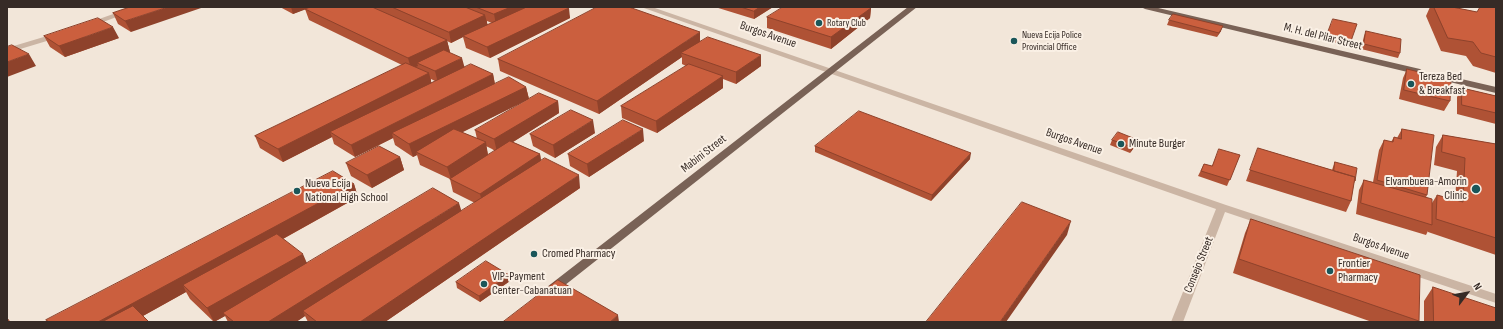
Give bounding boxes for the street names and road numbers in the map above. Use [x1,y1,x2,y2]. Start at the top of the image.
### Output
street label: Burgos Avenue [738,19,798,51]
street label: M. H. del Pilar Street [1282,20,1364,54]
street label: Burgos Avenue [1044,126,1104,158]
street label: Mabini Street [678,132,730,176]
street label: Burgos Avenue [1351,231,1411,263]
street label: Consejo Street [1181,235,1217,295]

